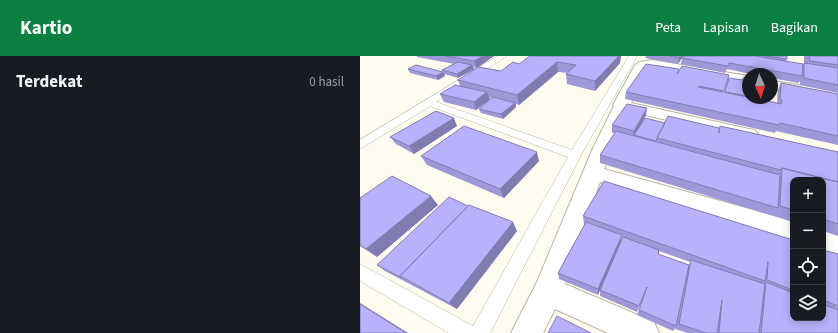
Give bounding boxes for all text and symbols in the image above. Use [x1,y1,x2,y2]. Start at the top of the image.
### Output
text: Kartio [20,15,72,42]
text: Peta [655,18,681,38]
text: Lapisan [703,18,749,38]
text: Bagikan [771,18,818,38]
north arrow [742,68,778,104]
text: Terdekat [16,70,82,94]
text: 0 hasil [309,73,344,91]
map controls [790,177,826,321]
button: + [790,177,826,213]
button: − [790,213,826,249]
button: locate [790,249,826,285]
button: layers [790,285,826,321]

